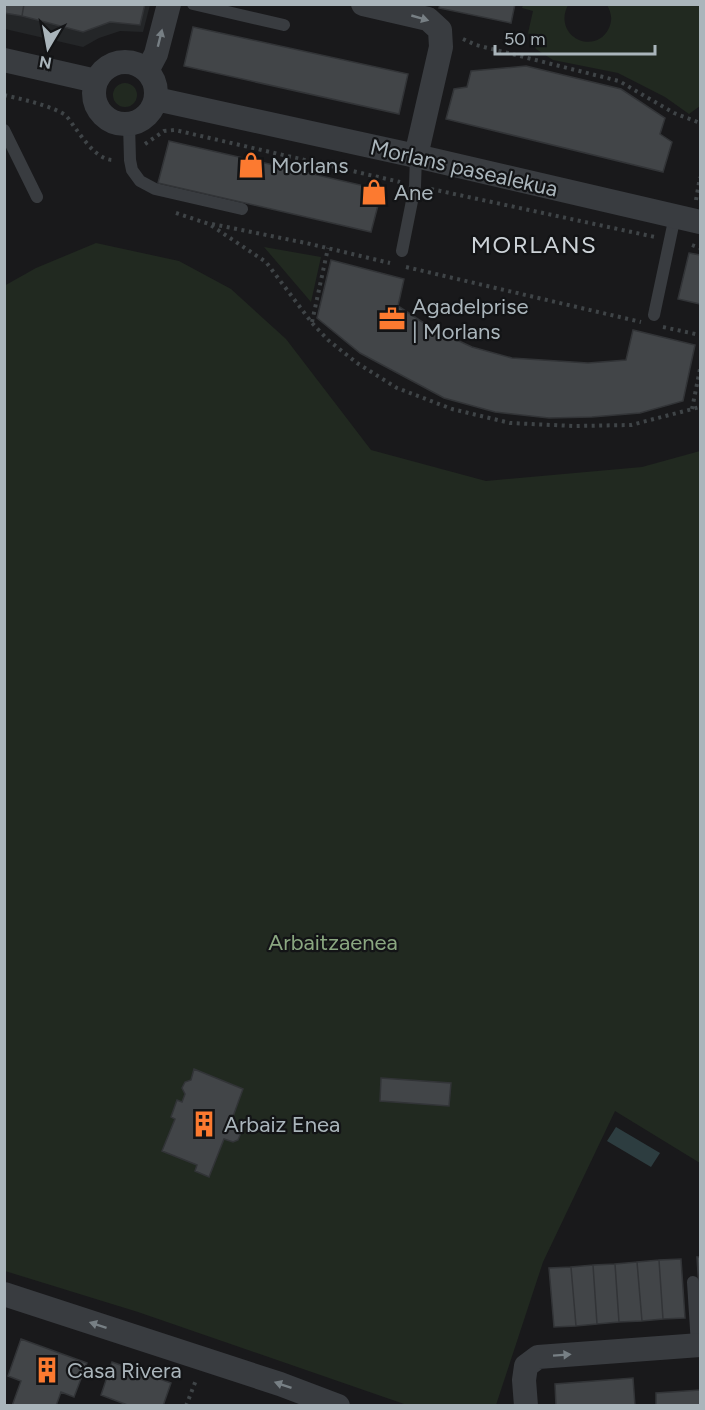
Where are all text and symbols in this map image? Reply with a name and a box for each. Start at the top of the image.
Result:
one-way arrow [411,14,429,23]
north arrow [18,18,78,78]
scale bar [495,18,656,56]
text: 50 m [504,28,546,50]
one-way arrow [155,29,165,48]
text: N [38,52,53,73]
street label: Morlans pasealekua [368,133,560,203]
shop icon: Morlans [236,150,266,180]
place label: Morlans [271,152,348,179]
shop icon: Ane [359,177,389,207]
place label: Ane [394,179,433,206]
district label: MORLANS [471,230,597,259]
place label: Agadelprise | Morlans [412,293,528,345]
office icon: Agadelprise | Morlans [377,304,407,334]
park label: Arbaitzaenea [268,929,398,956]
building icon: Arbaiz Enea [189,1109,219,1139]
place label: Arbaiz Enea [224,1111,340,1138]
one-way arrow [89,1319,107,1329]
one-way arrow [553,1350,572,1360]
building icon: Casa Rivera [32,1355,62,1385]
place label: Casa Rivera [67,1357,182,1384]
one-way arrow [274,1380,292,1390]

